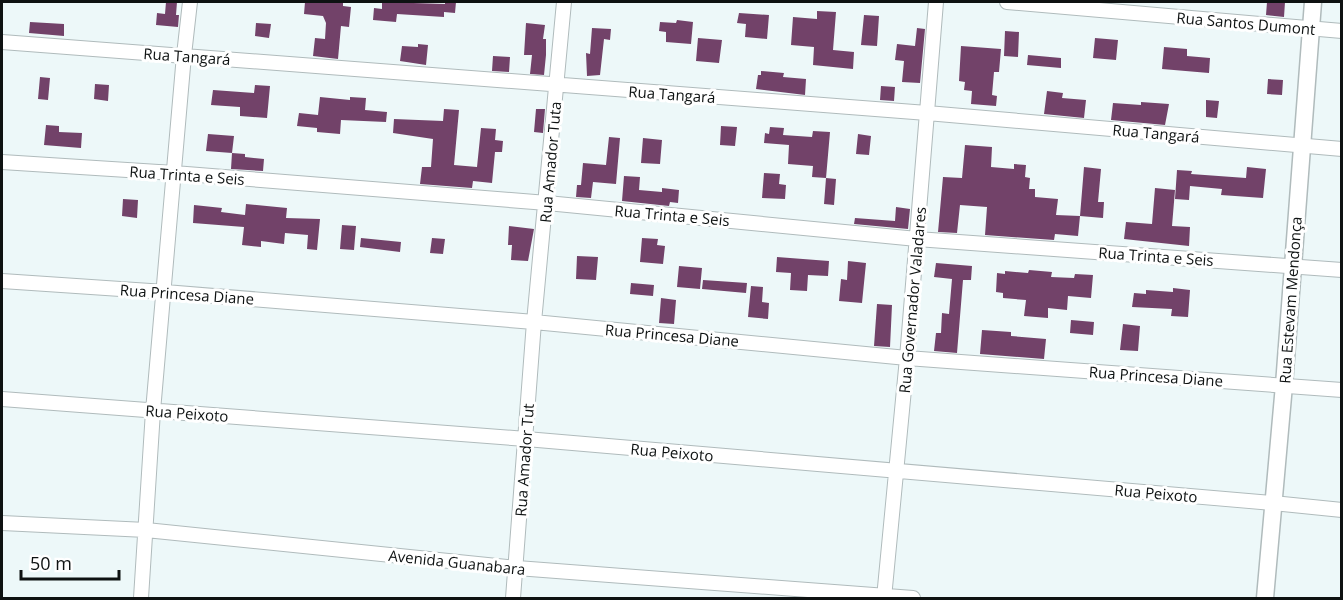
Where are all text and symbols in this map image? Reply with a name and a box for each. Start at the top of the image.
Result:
street label: Rua Santos Dumont [1176,7,1316,39]
street label: Rua Tangará [143,43,231,69]
street label: Rua Tangará [628,81,716,107]
street label: Rua Amador Tuta [535,100,565,224]
street label: Rua Tangará [1112,119,1200,147]
street label: Rua Trinta e Seis [129,161,245,189]
street label: Rua Trinta e Seis [614,200,730,230]
street label: Rua Governador Valadares [894,206,930,394]
street label: Rua Estevam Mendonça [1274,216,1306,384]
street label: Rua Trinta e Seis [1098,242,1214,270]
street label: Rua Princesa Diane [119,279,255,309]
street label: Rua Princesa Diane [604,319,740,351]
street label: Rua Princesa Diane [1088,361,1224,391]
street label: Rua Peixoto [145,400,229,426]
street label: Rua Amador Tut [510,403,538,517]
street label: Rua Peixoto [630,438,714,466]
street label: Rua Peixoto [1114,479,1198,507]
scale bar [21,543,118,581]
street label: Avenida Guanabara [387,545,527,579]
text: 50 m [30,551,72,575]

